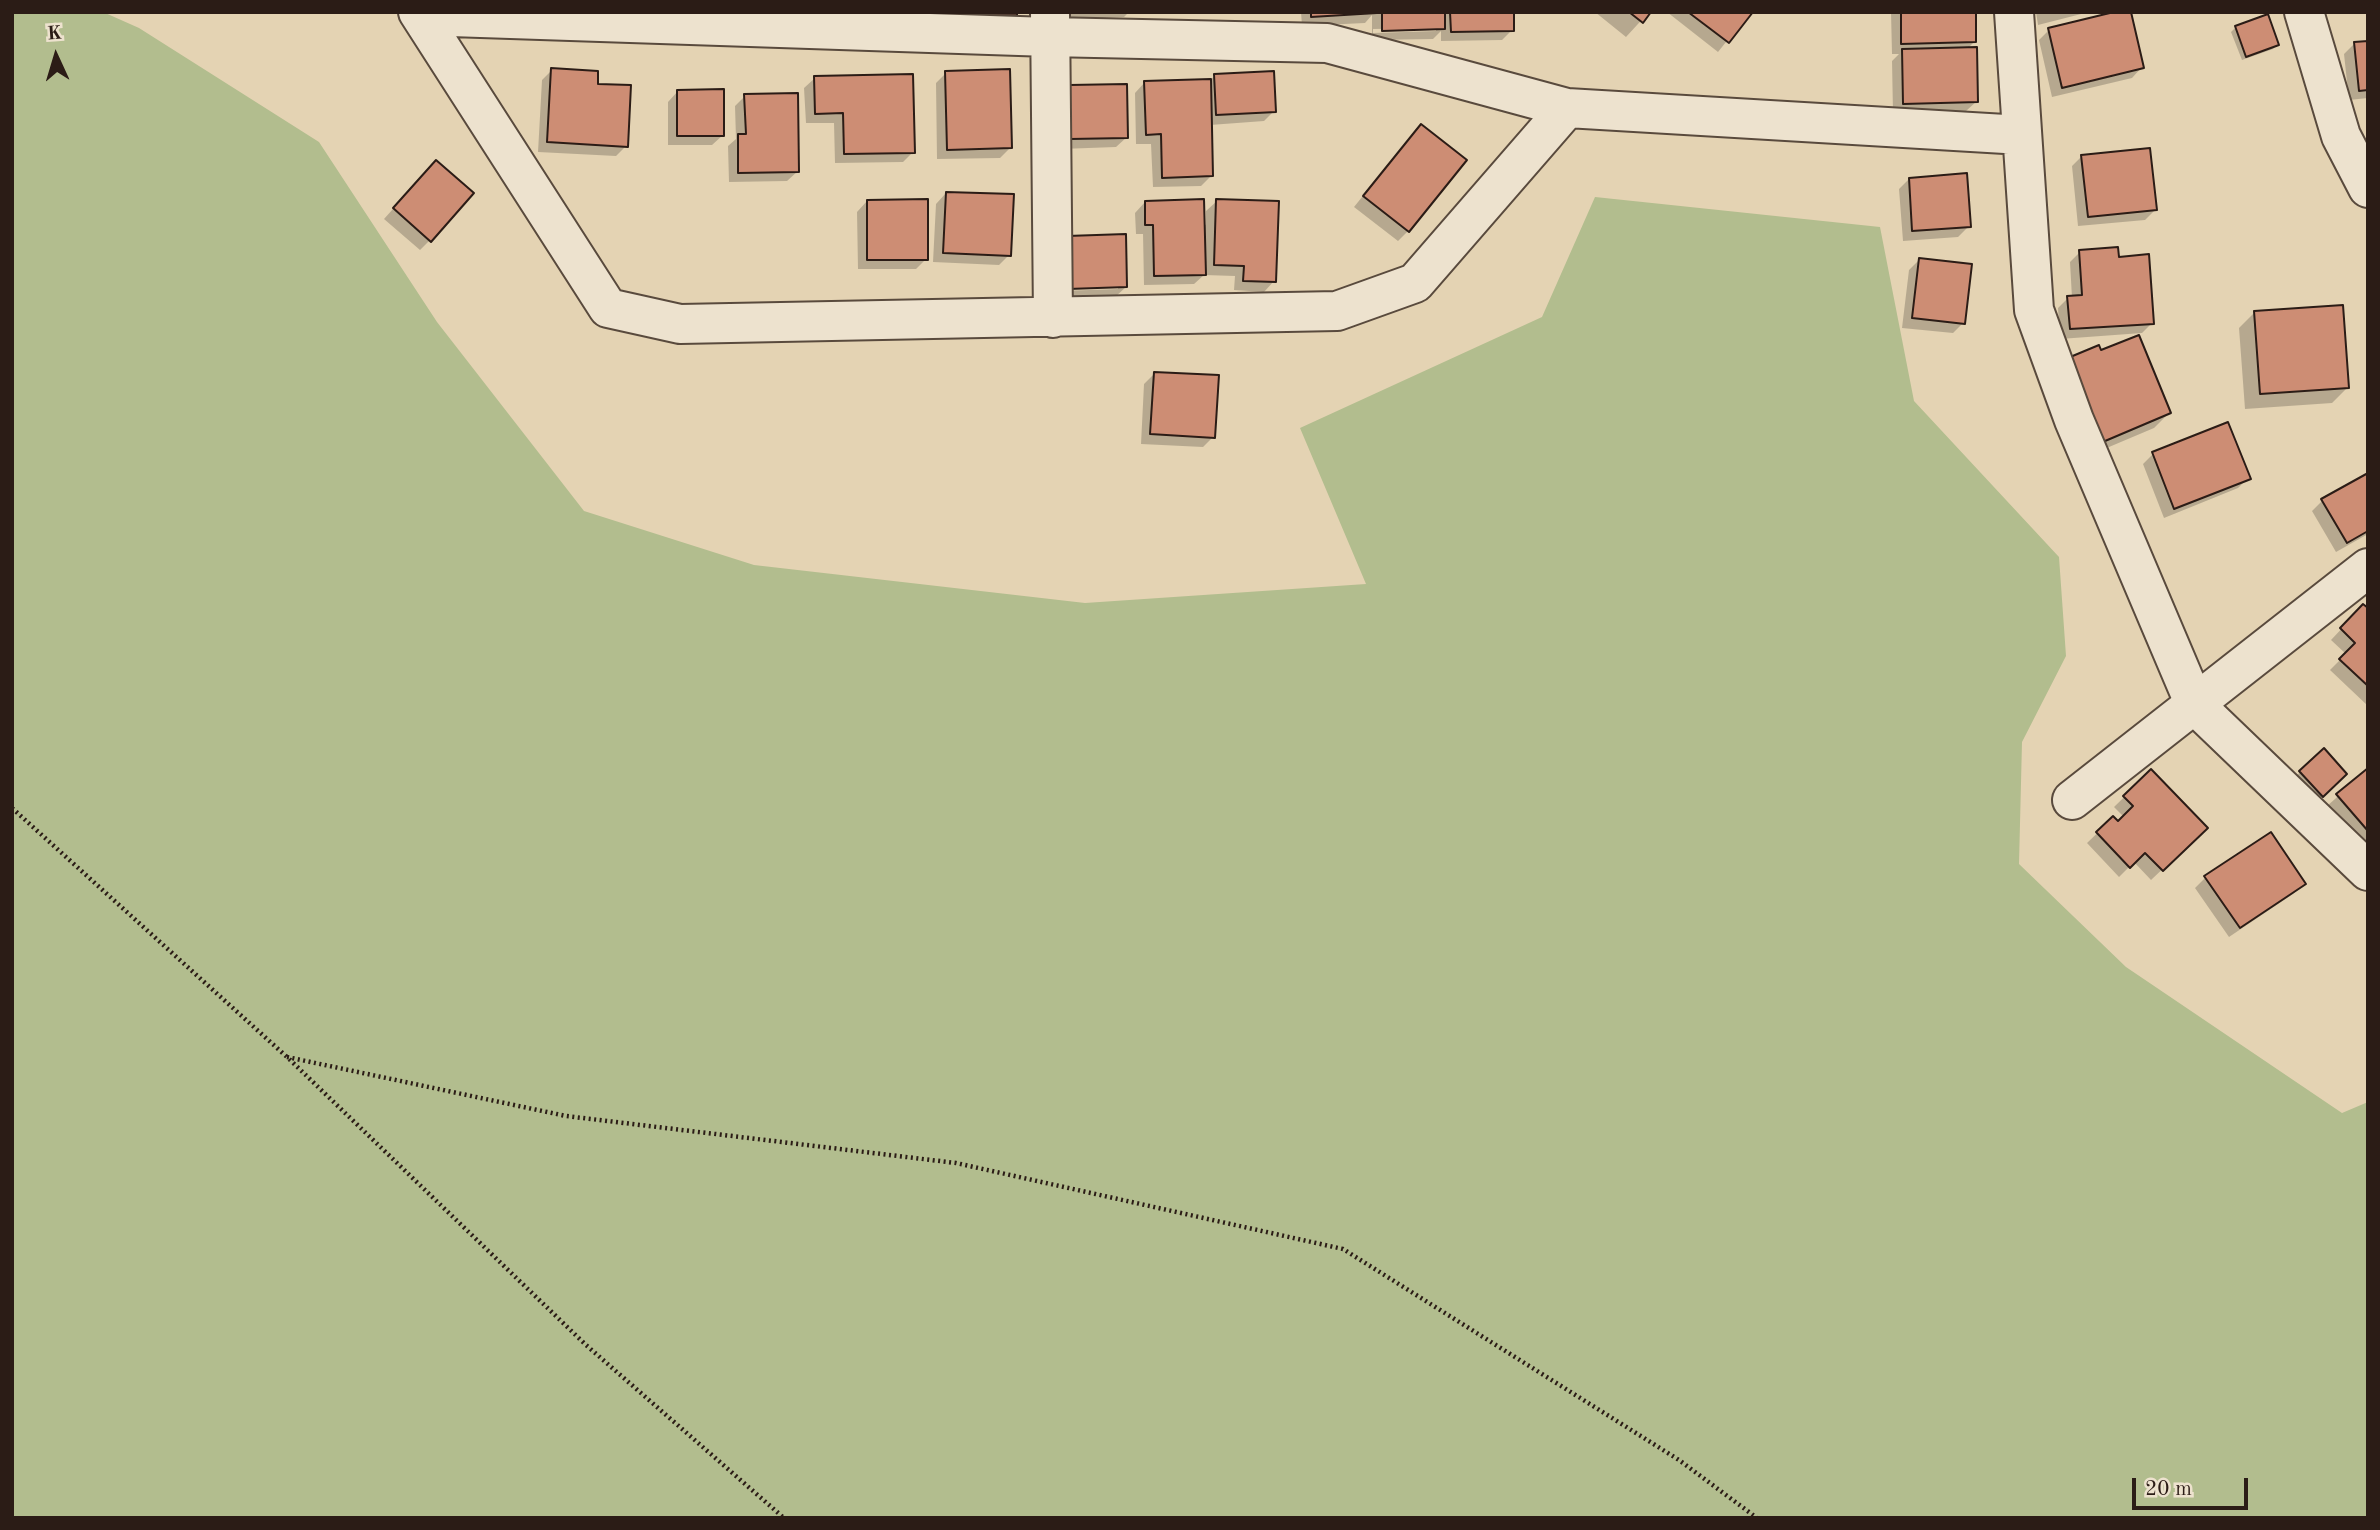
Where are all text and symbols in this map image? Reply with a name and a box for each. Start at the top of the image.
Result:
north arrow [21,21,91,91]
text: K [47,25,62,45]
scale bar [2135,1464,2250,1508]
text: 20 m [2145,1479,2192,1500]

